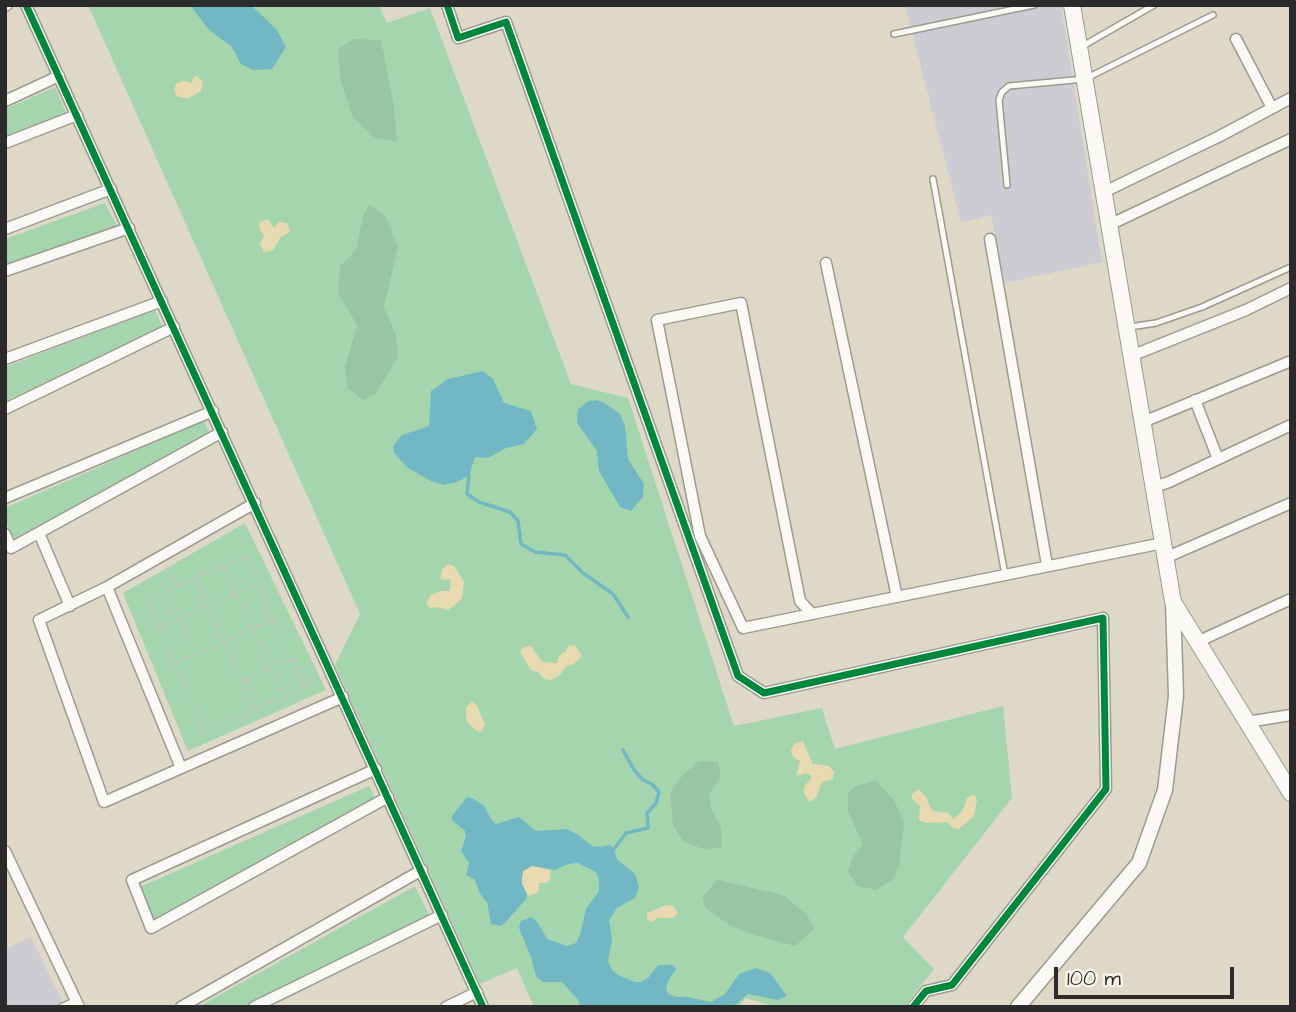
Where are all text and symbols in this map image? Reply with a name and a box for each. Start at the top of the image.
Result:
scale bar [1058,953,1238,997]
text: 100 m [1067,964,1121,993]

